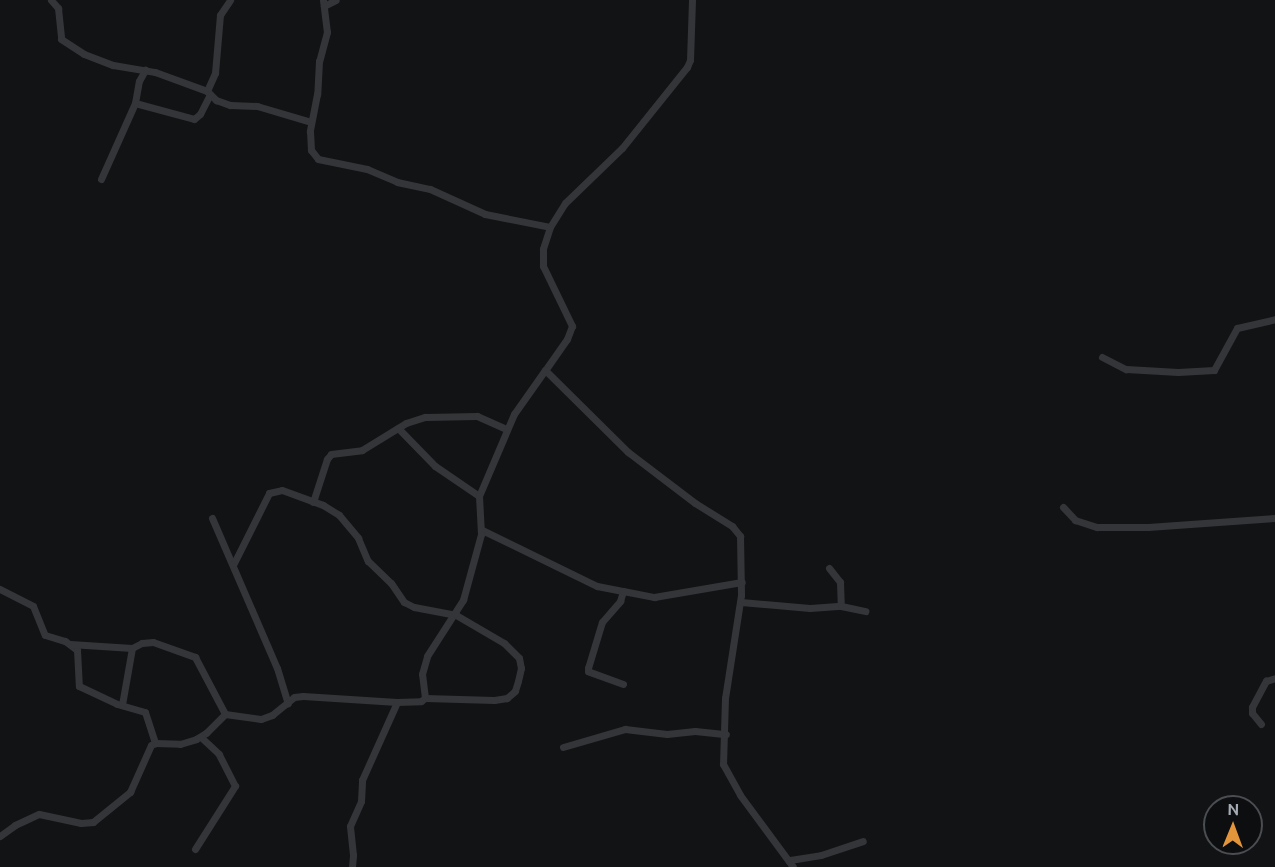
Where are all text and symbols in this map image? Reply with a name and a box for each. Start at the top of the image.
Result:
north arrow [1203,795,1263,855]
text: N [1227,800,1239,818]

